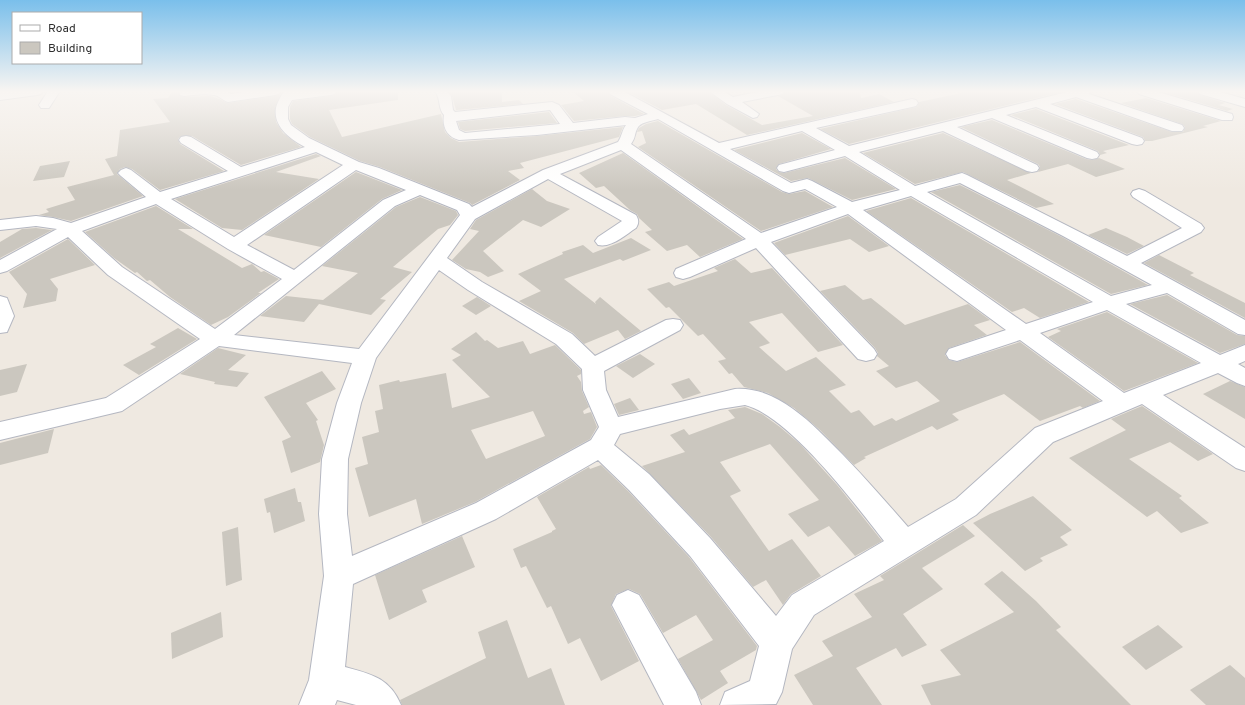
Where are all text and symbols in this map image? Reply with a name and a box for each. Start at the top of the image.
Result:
legend [12,12,142,64]
text: Road [48,21,76,37]
text: Building [48,41,92,57]

